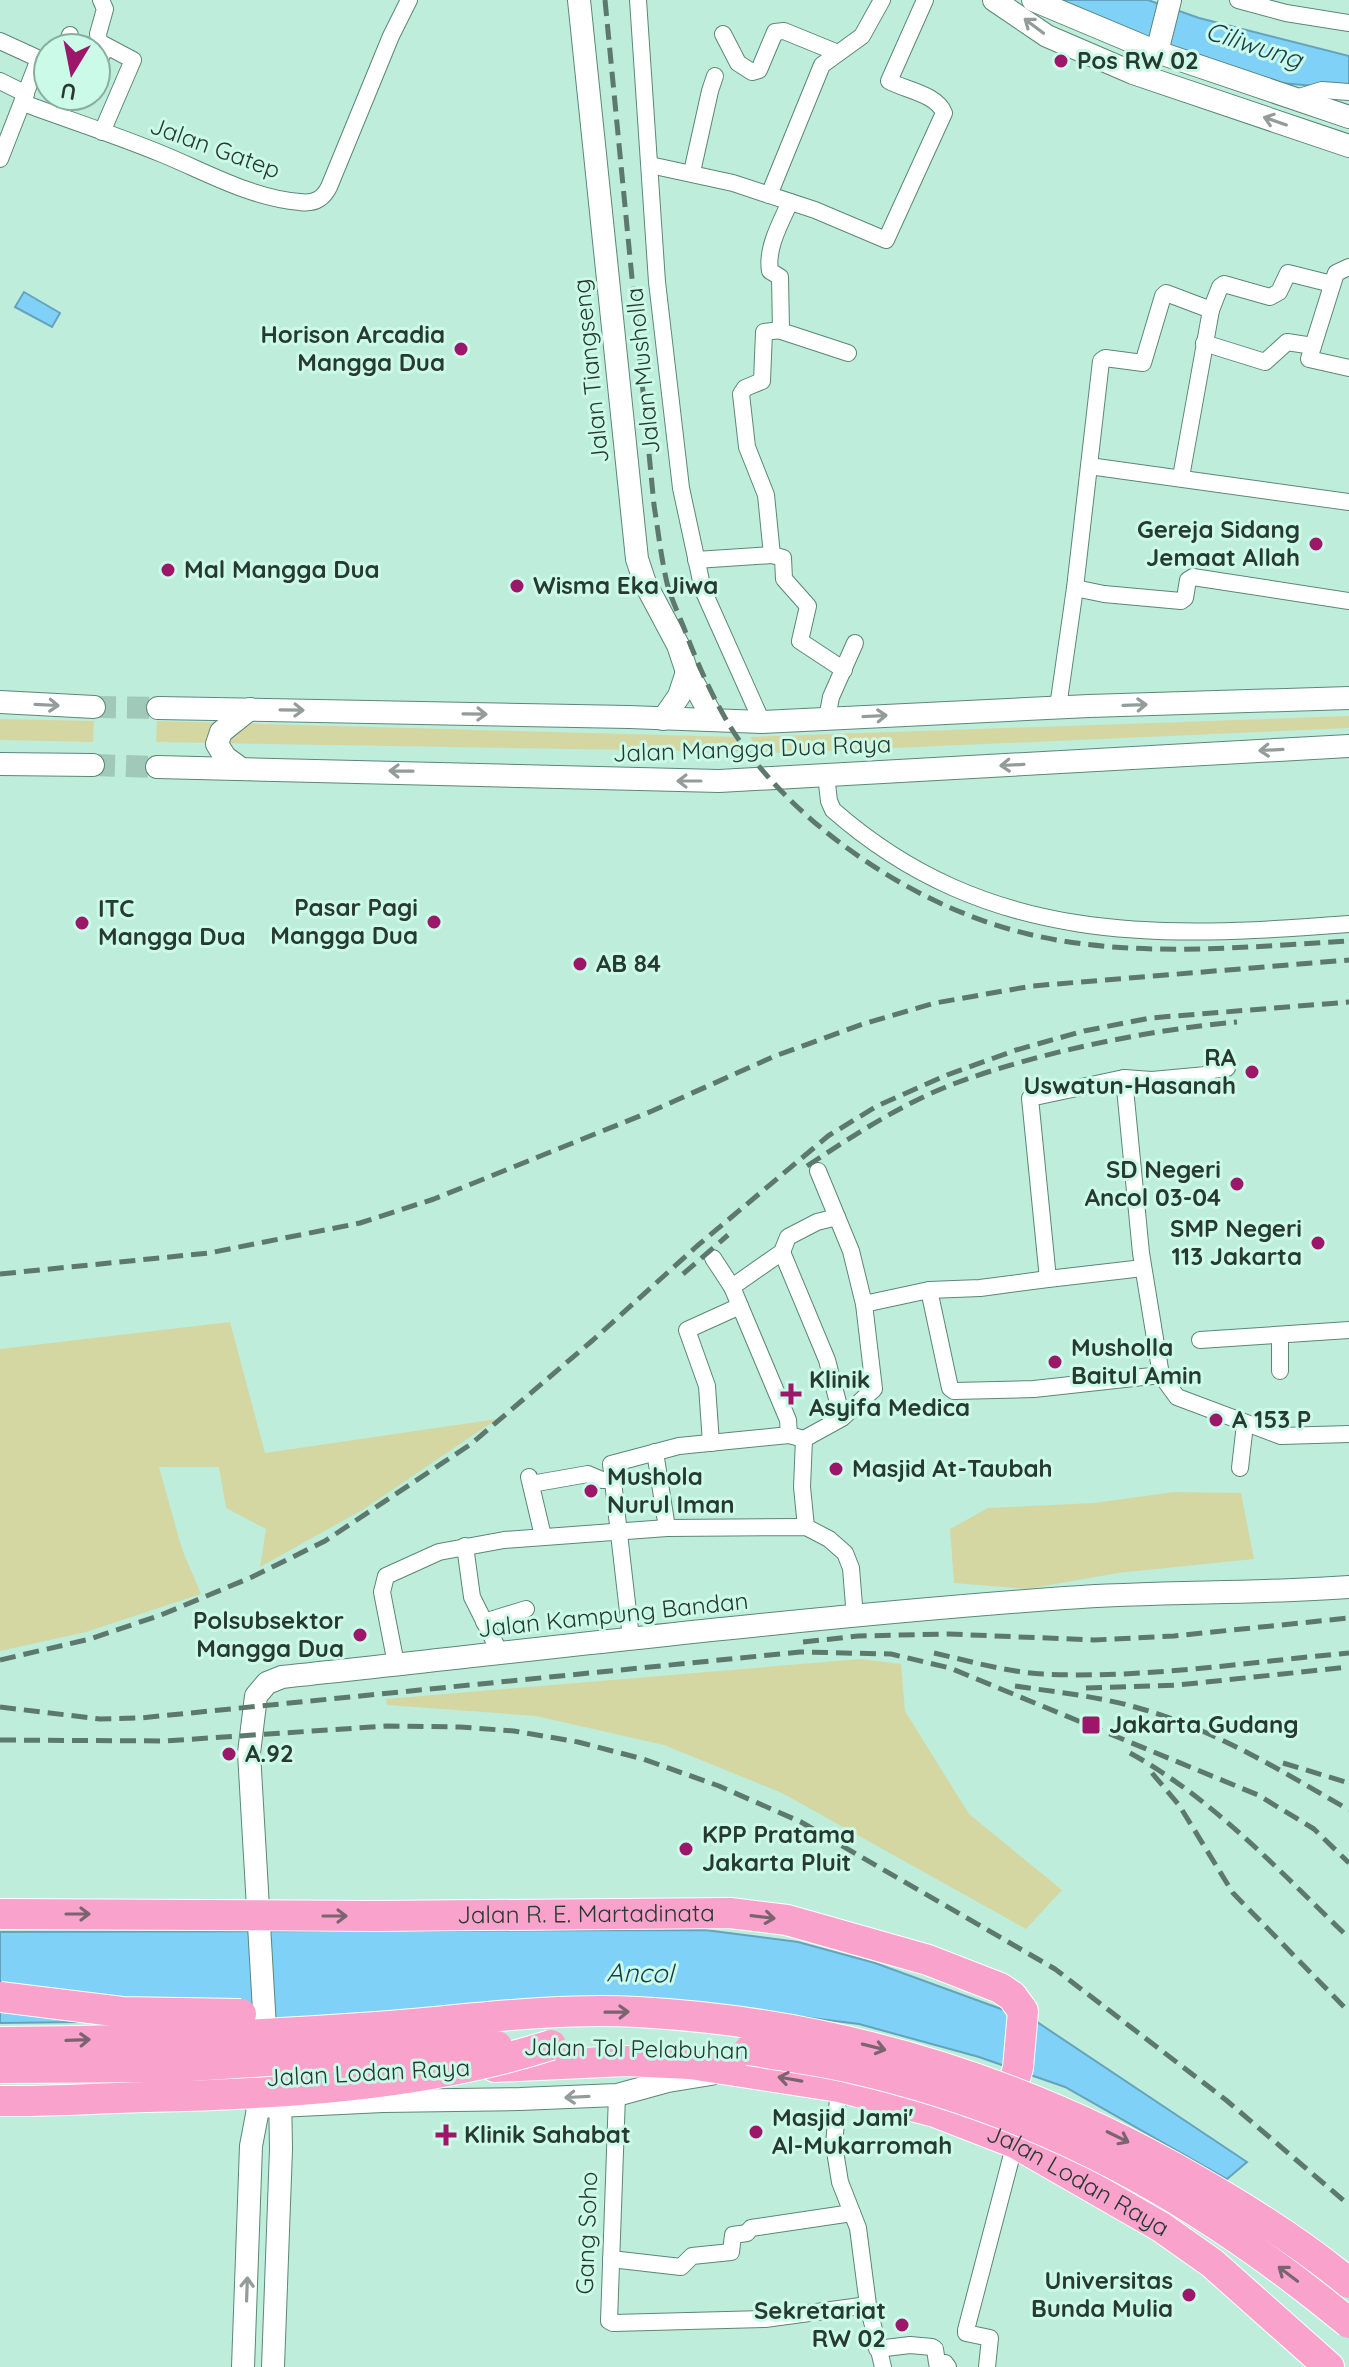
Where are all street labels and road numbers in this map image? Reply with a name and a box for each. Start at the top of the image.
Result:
street label: Jalan Gatep [146,110,285,184]
street label: Jalan Tiangseng [565,277,615,465]
street label: Jalan Musholla [618,286,666,456]
street label: Jalan Mangga Dua Raya [612,728,892,768]
street label: Jalan Kampung Bandan [476,1585,750,1643]
street label: Jalan R. E. Martadinata [457,1897,715,1929]
street label: Jalan Tol Pelabuhan [523,2031,749,2065]
street label: Jalan Lodan Raya [265,2052,471,2092]
street label: Jalan Lodan Raya [983,2118,1175,2243]
street label: Gang Soho [569,2171,603,2295]

